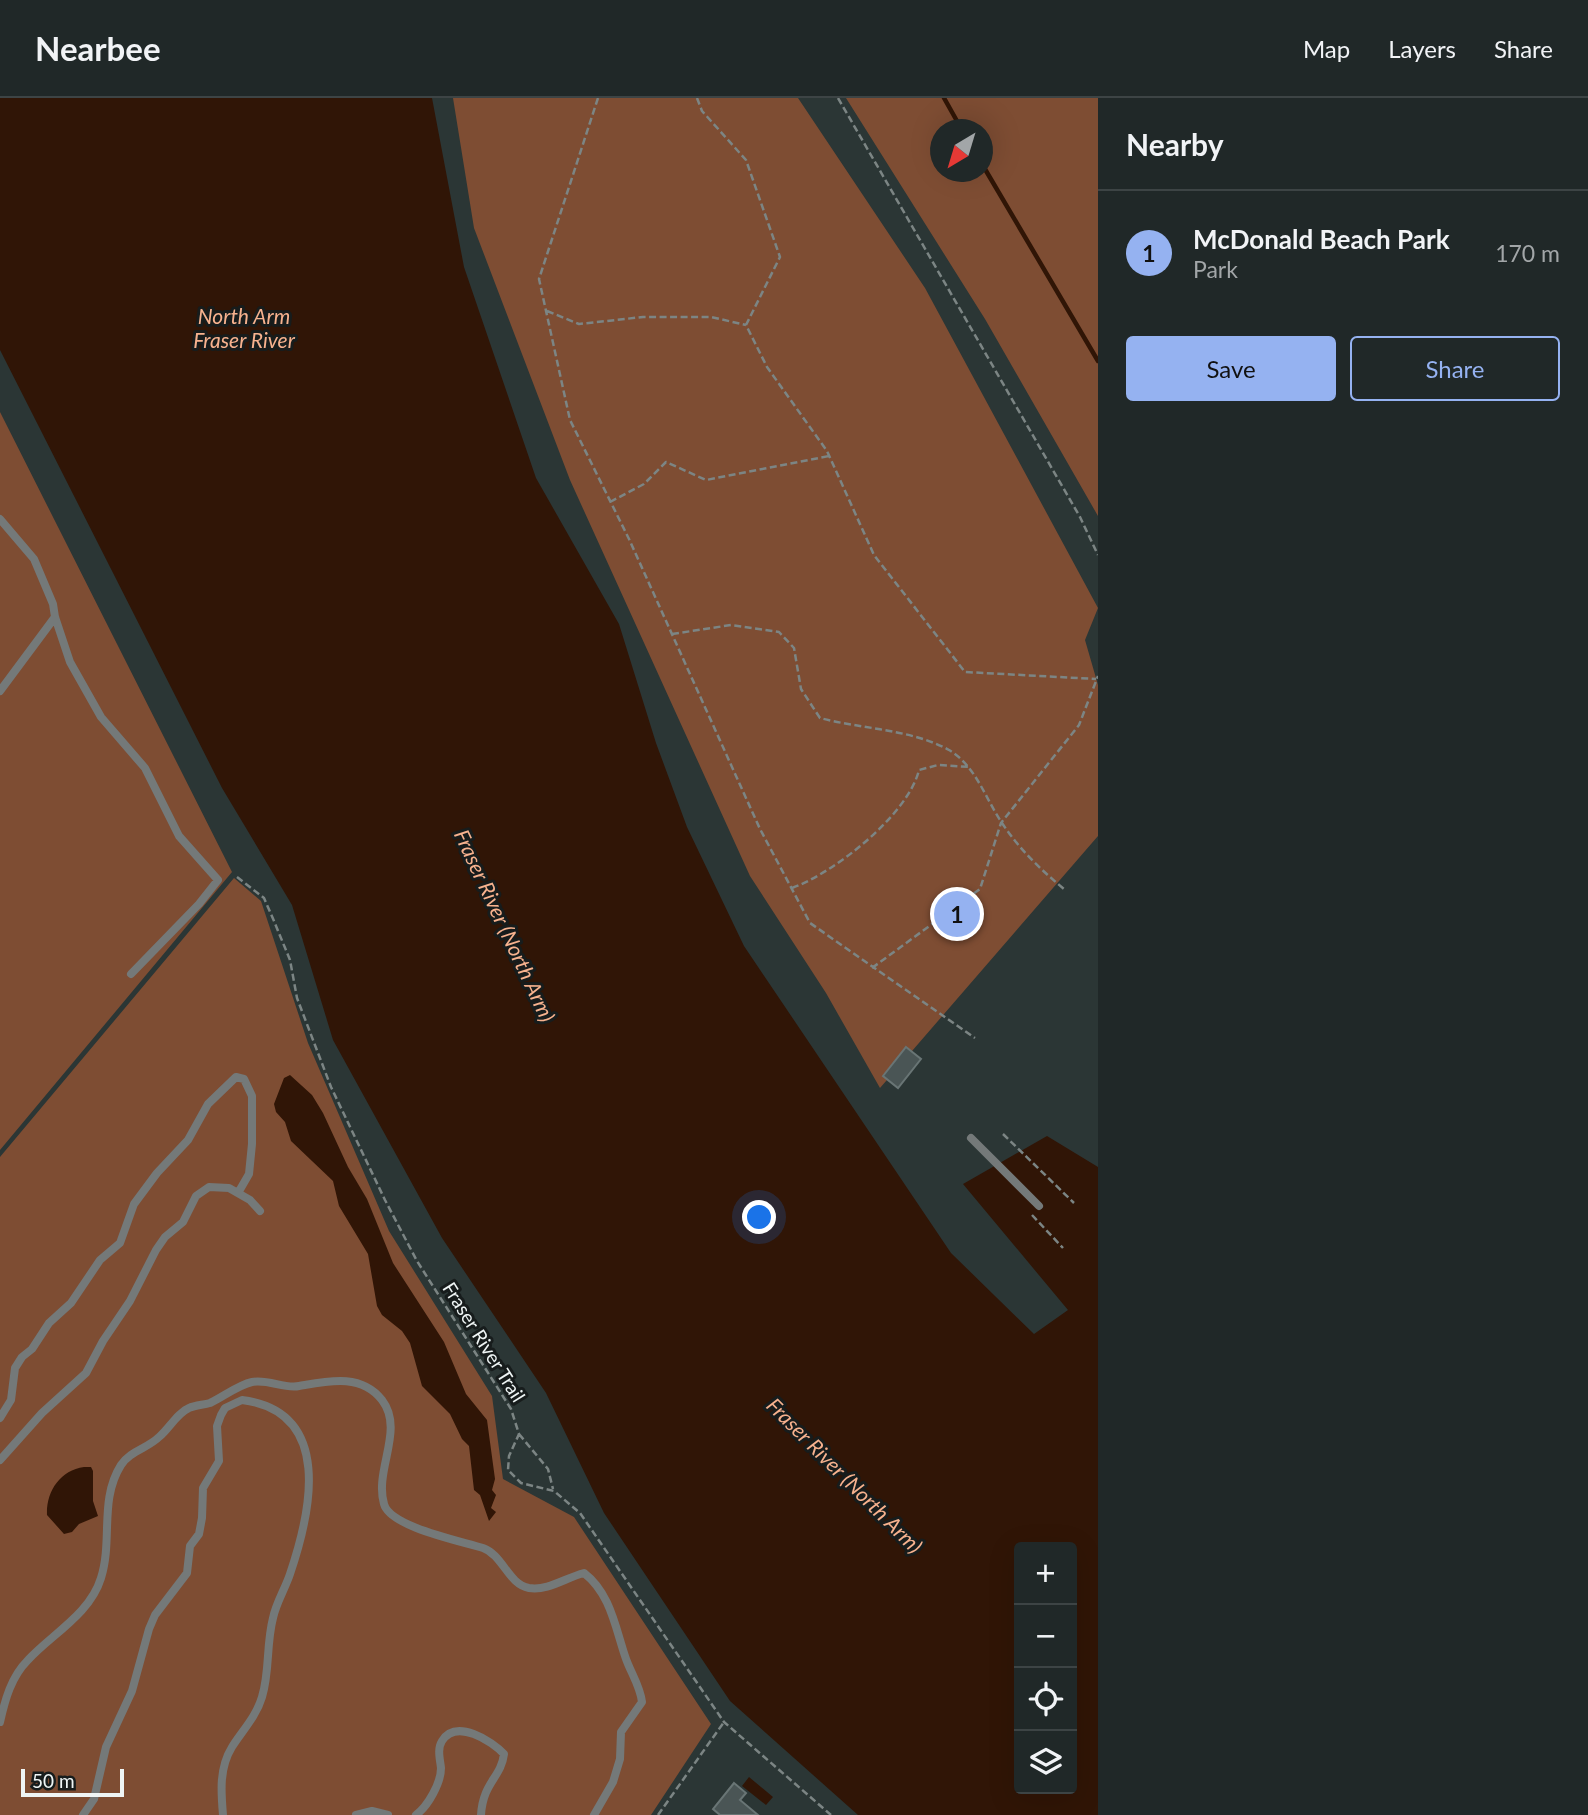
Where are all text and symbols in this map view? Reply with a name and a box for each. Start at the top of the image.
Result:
text: Nearbee [35,28,161,68]
text: Map [1303,34,1350,63]
text: Layers [1388,34,1456,63]
text: Share [1494,34,1553,63]
north arrow [930,119,993,182]
text: Nearby [1126,126,1224,162]
text: McDonald Beach Park [1193,223,1450,255]
text: 1 [1142,239,1156,267]
text: 170 m [1495,239,1560,267]
text: Park [1193,255,1238,283]
water label: North Arm Fraser River [193,303,296,352]
button: Save [1126,336,1336,401]
button: Share [1350,336,1560,401]
water label: Fraser River (North Arm) [450,825,561,1026]
pin: 1 [934,888,980,940]
your location [742,1200,776,1234]
street label: Fraser River Trail [438,1278,530,1406]
water label: Fraser River (North Arm) [762,1392,928,1558]
map controls [1014,1542,1077,1794]
button: + [1014,1542,1077,1605]
button: − [1014,1605,1077,1668]
button: locate [1014,1668,1077,1731]
button: layers [1014,1731,1077,1794]
scale bar [21,1766,124,1798]
text: 50 m [32,1769,75,1792]

